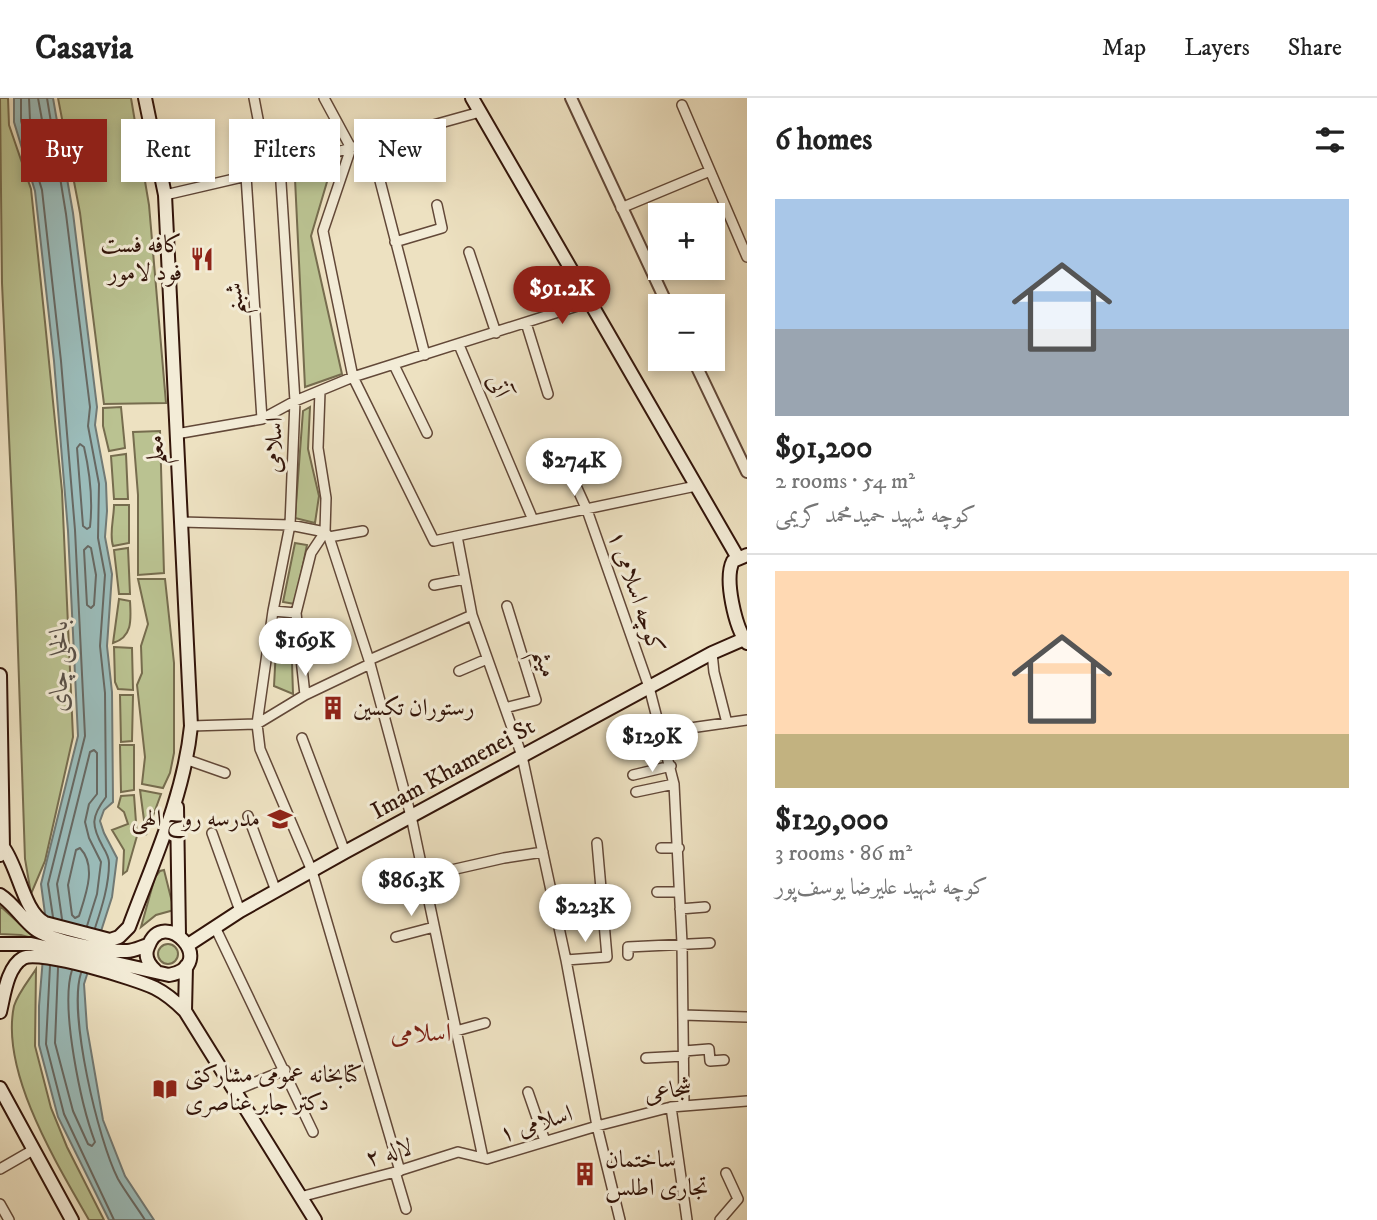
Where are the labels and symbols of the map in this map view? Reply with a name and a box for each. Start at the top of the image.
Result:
place label: کافه فست فود لامور [100,230,182,288]
restaurant icon: کافه فست فود لامور [188,245,216,273]
pin: $91.2K [505,266,619,326]
street label: شبنم [219,281,259,316]
street label: آتی [480,370,517,405]
street label: اسلامی [258,416,290,474]
street label: معلم [140,434,180,466]
pin: $274K [525,438,623,498]
street label: کوچه اسلامی ۱ [600,527,671,658]
pin: $169K [256,618,354,678]
water label: بالخلی چای [43,620,77,712]
street label: میثم [519,645,564,683]
place label: رستوران تکسین [353,693,475,723]
building icon: رستوران تکسین [319,694,347,722]
street label: Imam Khamenei St [366,711,540,826]
pin: $129K [603,714,701,774]
place label: مدرسه روح الهی [131,804,260,839]
school or university icon: مدرسه روح الهی [266,805,294,833]
pin: $86.3K [354,858,468,918]
pin: $223K [536,884,634,944]
district label: اسلامی [391,1017,451,1050]
place label: کتابخانه عمومی مشارکتی دکتر جابر عناصری [185,1060,363,1118]
street label: شجاعی [642,1072,694,1110]
library icon: کتابخانه عمومی مشارکتی دکتر جابر عناصری [151,1075,179,1103]
street label: اسلامی ۱ [496,1099,576,1149]
street label: لاله ۲ [362,1132,416,1174]
place label: ساختمان تجاری اطلس [605,1145,708,1203]
building icon: ساختمان تجاری اطلس [571,1160,599,1188]

